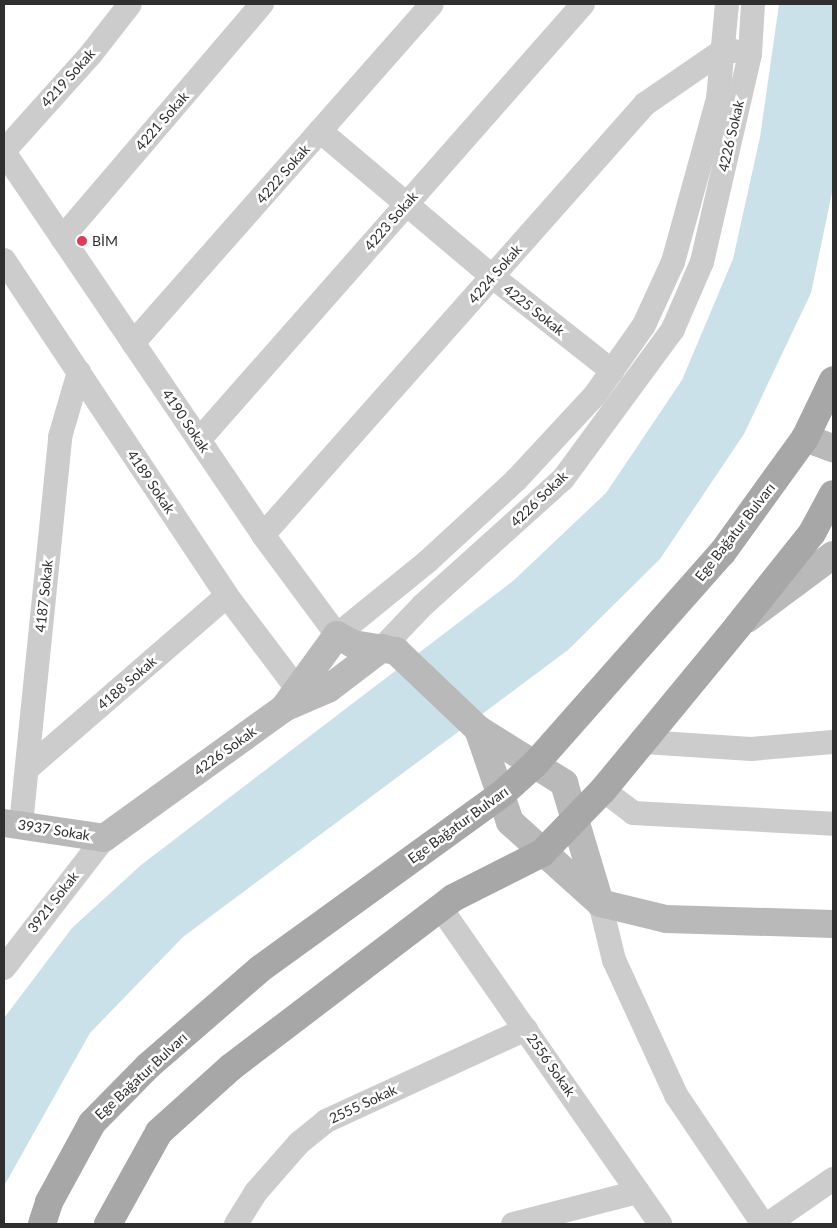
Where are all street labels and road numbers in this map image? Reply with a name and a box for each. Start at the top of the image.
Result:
street label: 4219 Sokak [37,45,99,111]
street label: 4221 Sokak [132,88,192,154]
street label: 4226 Sokak [715,99,747,173]
street label: 4222 Sokak [253,141,313,207]
street label: 4223 Sokak [361,188,421,254]
street label: 4224 Sokak [465,241,525,307]
street label: 4225 Sokak [500,281,568,339]
street label: 4190 Sokak [159,386,213,456]
street label: 4189 Sokak [124,447,178,517]
street label: 4226 Sokak [507,468,571,530]
street label: Ege Bağatur Bulvarı [691,480,779,584]
street label: 4187 Sokak [32,559,56,633]
street label: 4188 Sokak [94,653,160,713]
street label: 4226 Sokak [191,723,259,779]
street label: Ege Bağatur Bulvarı [404,783,512,867]
street label: 3937 Sokak [17,816,91,844]
street label: 3921 Sokak [24,868,82,936]
street label: Ege Bağatur Bulvarı [91,1029,191,1123]
street label: 2556 Sokak [523,1030,579,1100]
street label: 2555 Sokak [326,1081,400,1127]

